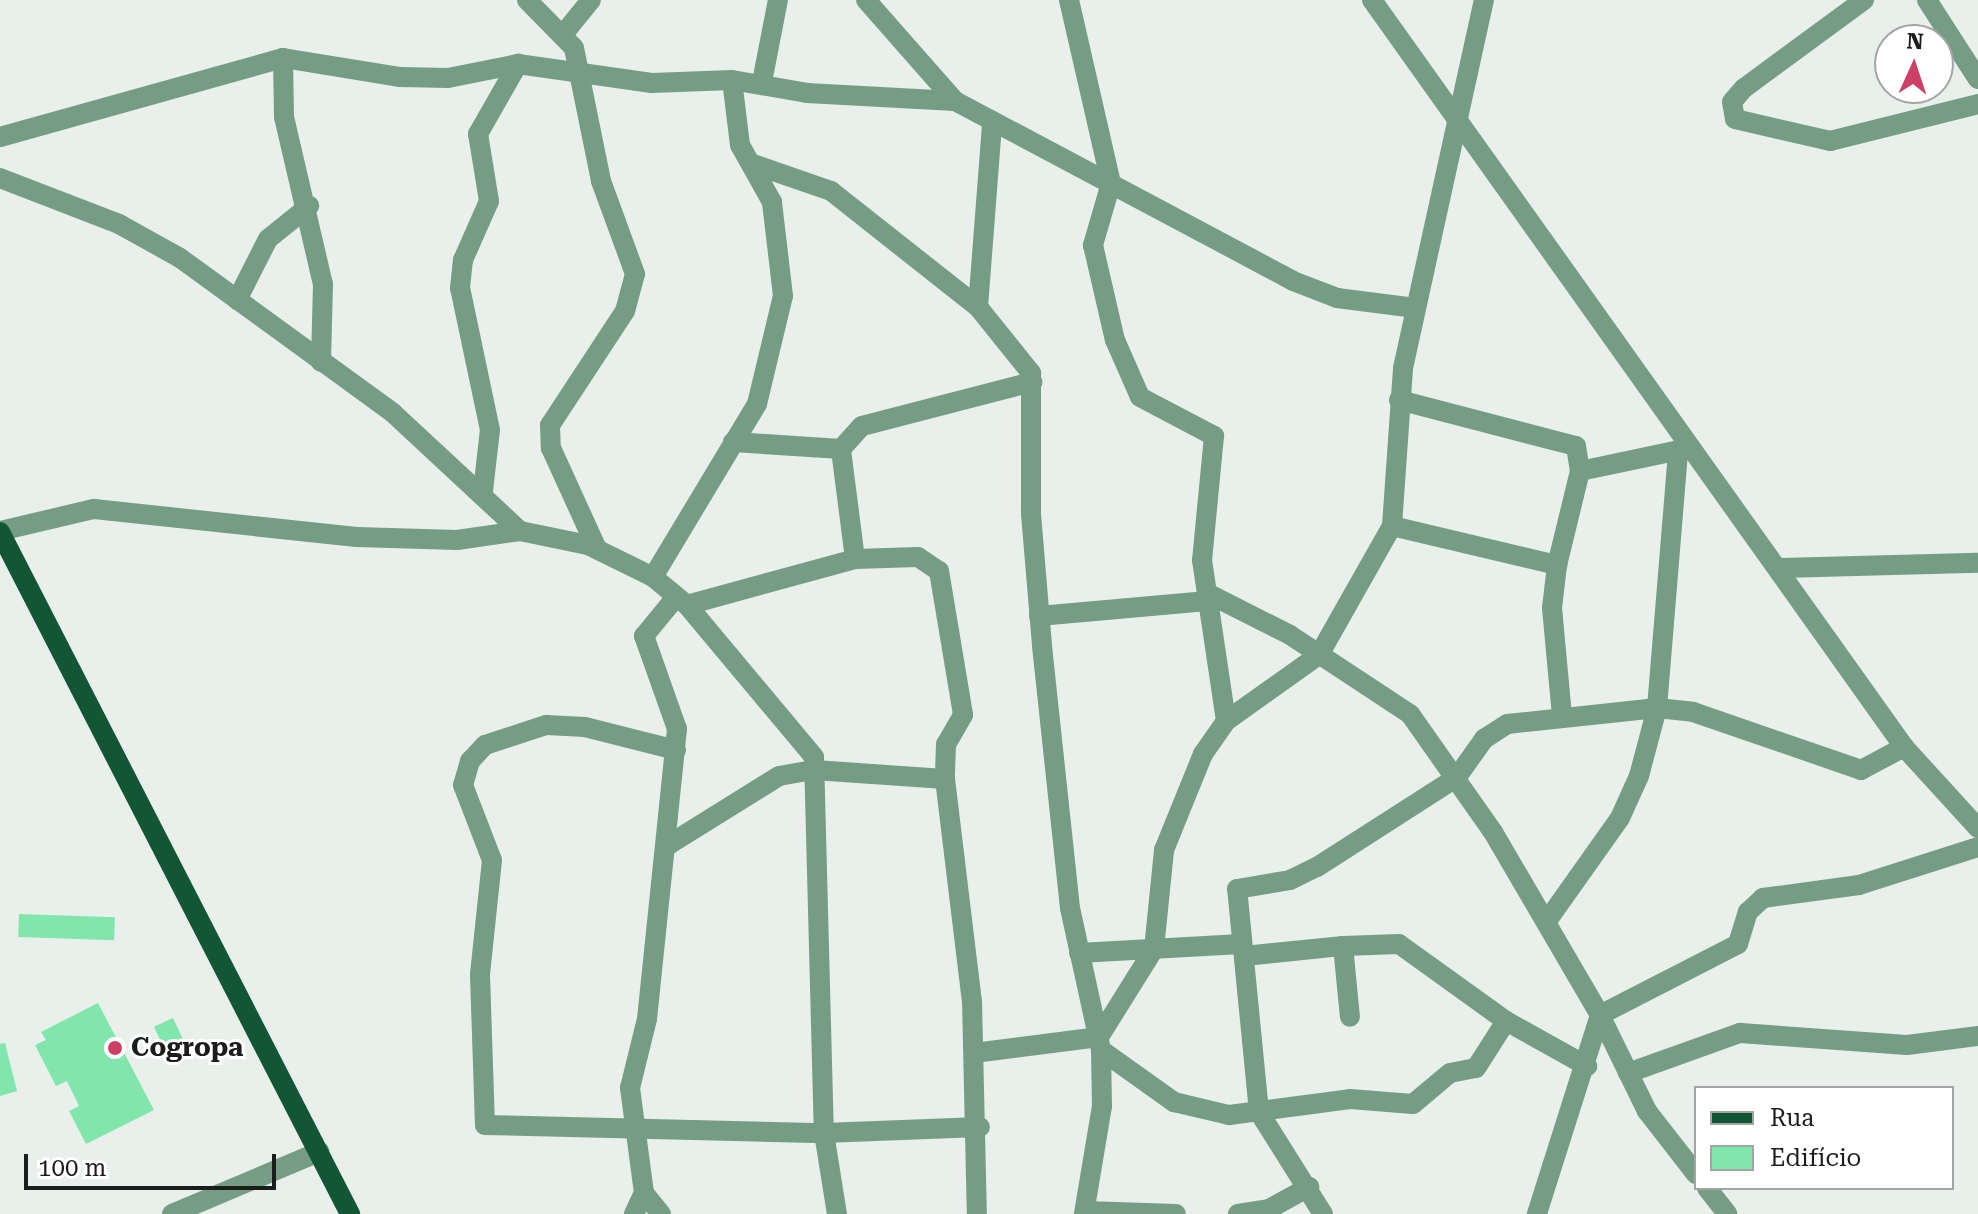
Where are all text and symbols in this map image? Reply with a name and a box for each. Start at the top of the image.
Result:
north arrow [1874,24,1954,104]
text: N [1906,29,1924,54]
place label: Cogropa [131,1032,243,1064]
marker: Cogropa [106,1039,124,1057]
legend [1694,1086,1954,1190]
text: Rua [1770,1104,1814,1132]
scale bar [28,1138,280,1188]
text: Edifício [1770,1144,1861,1172]
text: 100 m [38,1154,106,1182]

